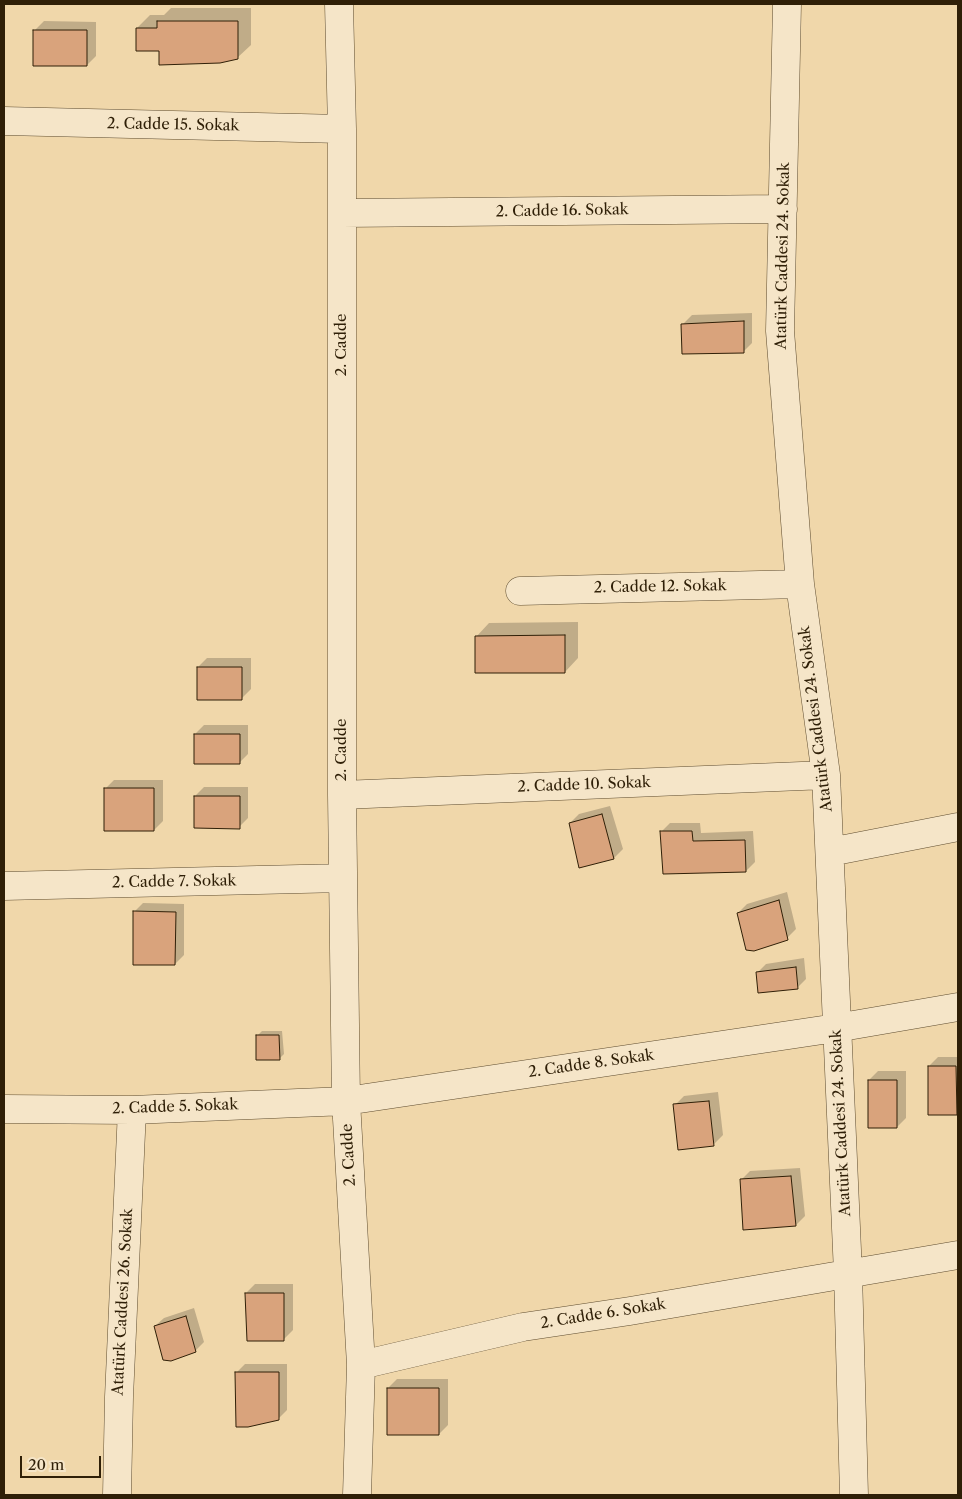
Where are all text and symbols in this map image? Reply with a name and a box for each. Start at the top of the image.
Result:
street label: 2. Cadde 15. Sokak [107,115,239,135]
street label: Atatürk Caddesi 24. Sokak [772,162,794,350]
street label: 2. Cadde 16. Sokak [495,201,629,221]
street label: 2. Cadde [333,314,351,376]
street label: 2. Cadde 12. Sokak [594,577,726,597]
street label: Atatürk Caddesi 24. Sokak [796,625,836,813]
street label: 2. Cadde [333,719,351,781]
street label: 2. Cadde 10. Sokak [517,774,651,796]
street label: 2. Cadde 7. Sokak [112,872,236,892]
street label: Atatürk Caddesi 24. Sokak [827,1029,855,1217]
street label: 2. Cadde 8. Sokak [527,1046,655,1082]
street label: 2. Cadde 5. Sokak [112,1096,238,1118]
street label: 2. Cadde [338,1123,360,1187]
street label: Atatürk Caddesi 26. Sokak [109,1208,137,1396]
street label: 2. Cadde 6. Sokak [539,1295,667,1333]
scale bar [22,1446,104,1478]
text: 20 m [28,1455,64,1474]

